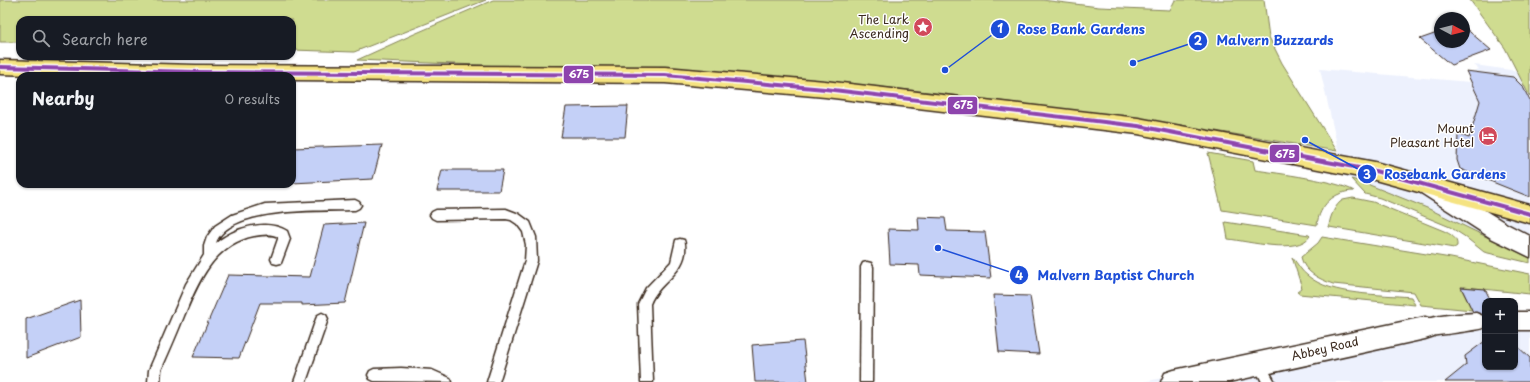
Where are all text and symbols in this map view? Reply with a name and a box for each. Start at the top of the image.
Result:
place label: The Lark Ascending [850,10,909,42]
north arrow [1434,12,1470,48]
search box [16,16,296,60]
place icon: The Lark Ascending [912,16,934,38]
callout: Rose Bank Gardens [990,17,1153,42]
text: 1 [997,19,1003,37]
text: Rose Bank Gardens [1017,19,1145,38]
icon: search [30,27,52,49]
text: Search here [62,27,148,50]
callout: Malvern Buzzards [1188,28,1342,53]
text: Malvern Buzzards [1216,30,1334,49]
text: 2 [1194,31,1203,49]
line badge: 675 [563,65,594,84]
text: 675 [569,65,589,82]
text: Nearby [32,85,94,111]
text: 0 results [225,89,280,108]
line badge: 675 [947,96,978,115]
text: 675 [953,96,973,113]
place label: Mount Pleasant Hotel [1390,119,1474,151]
hotel icon: Mount Pleasant Hotel [1477,125,1499,147]
line badge: 675 [1269,144,1300,163]
text: 675 [1275,145,1295,162]
callout: Rosebank Gardens [1357,162,1514,187]
text: Rosebank Gardens [1384,164,1506,183]
text: 3 [1363,165,1371,183]
callout: Malvern Baptist Church [1009,263,1203,288]
text: Malvern Baptist Church [1038,265,1194,284]
text: 4 [1015,266,1023,284]
map controls [1482,298,1518,370]
button: + [1482,298,1518,334]
street label: Abbey Road [1289,332,1360,365]
button: − [1482,334,1518,370]

